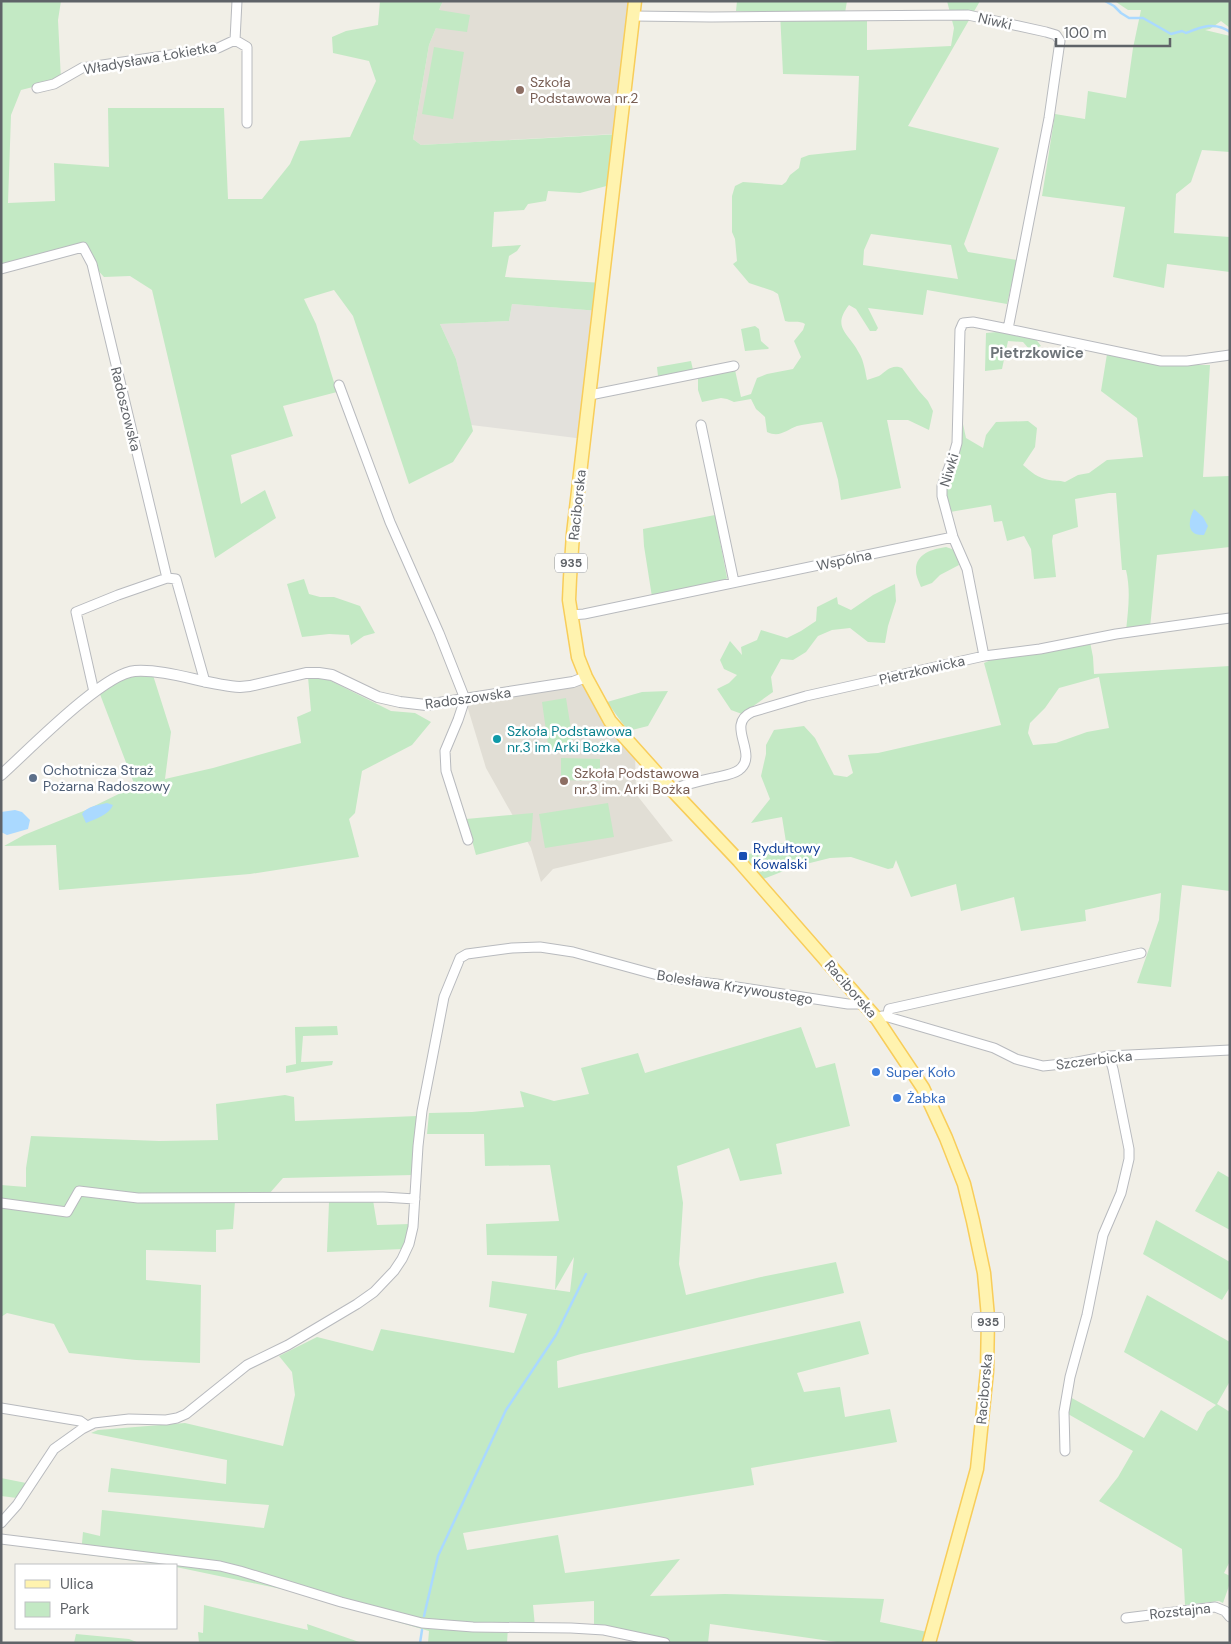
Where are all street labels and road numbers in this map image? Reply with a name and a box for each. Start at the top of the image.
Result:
street label: Niwki [976,8,1014,34]
street label: Władysława Łokietka [82,37,218,79]
street label: Radoszowska [107,365,145,453]
street label: Niwki [935,451,963,489]
street label: Raciborska [564,469,590,541]
street label: Wspólna [815,545,873,575]
road number: 935 [555,554,587,572]
street label: Pietrzkowicka [877,651,967,689]
street label: Radoszowska [424,683,512,713]
street label: Raciborska [821,956,881,1022]
street label: Bolesława Krzywoustego [656,966,814,1008]
street label: Szczerbicka [1055,1046,1133,1074]
road number: 935 [972,1312,1004,1331]
street label: Raciborska [972,1353,996,1425]
street label: Rozstajna [1148,1599,1212,1623]

